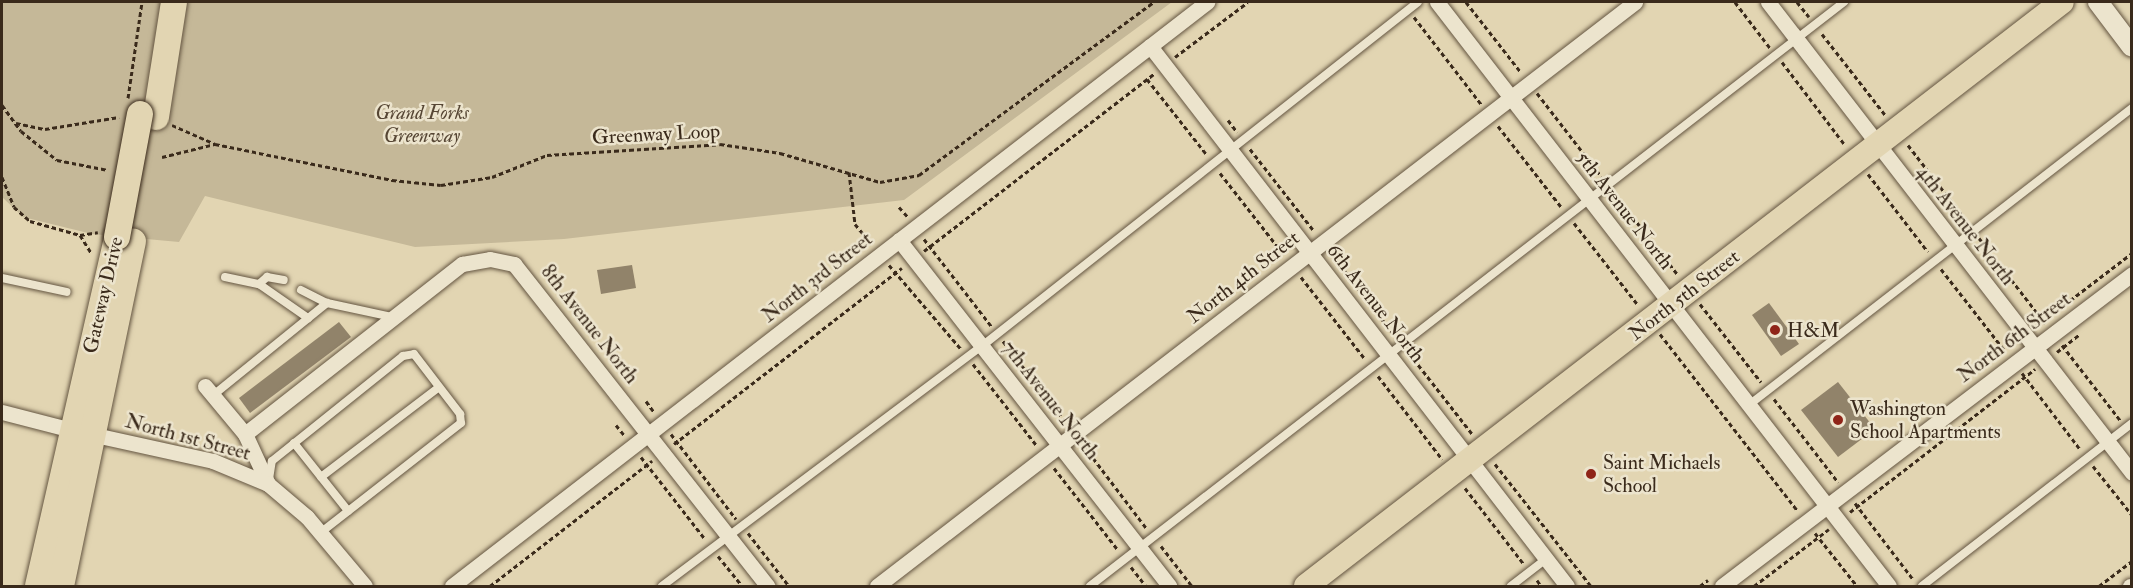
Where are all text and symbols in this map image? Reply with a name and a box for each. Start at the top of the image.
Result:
park label: Grand Forks Greenway [375,100,469,147]
street label: Greenway Loop [591,119,721,149]
street label: 5th Avenue North [1571,146,1679,274]
street label: 4th Avenue North [1912,160,2020,290]
street label: North 4th Street [1182,226,1304,328]
street label: North 3rd Street [757,227,877,327]
street label: Gateway Drive [78,234,128,356]
street label: 6th Avenue North [1322,239,1430,367]
street label: North 5th Street [1624,244,1744,346]
street label: 8th Avenue North [536,260,644,388]
street label: North 6th Street [1953,287,2075,387]
place label: H&M [1787,318,1839,342]
marker: H&M [1768,323,1782,337]
street label: 7th Avenue North [997,336,1105,464]
place label: Washington School Apartments [1850,396,2000,443]
street label: North 1st Street [123,409,253,465]
marker: Washington School Apartments [1831,413,1845,427]
place label: Saint Michaels School [1603,450,1720,497]
marker: Saint Michaels School [1584,467,1598,481]

